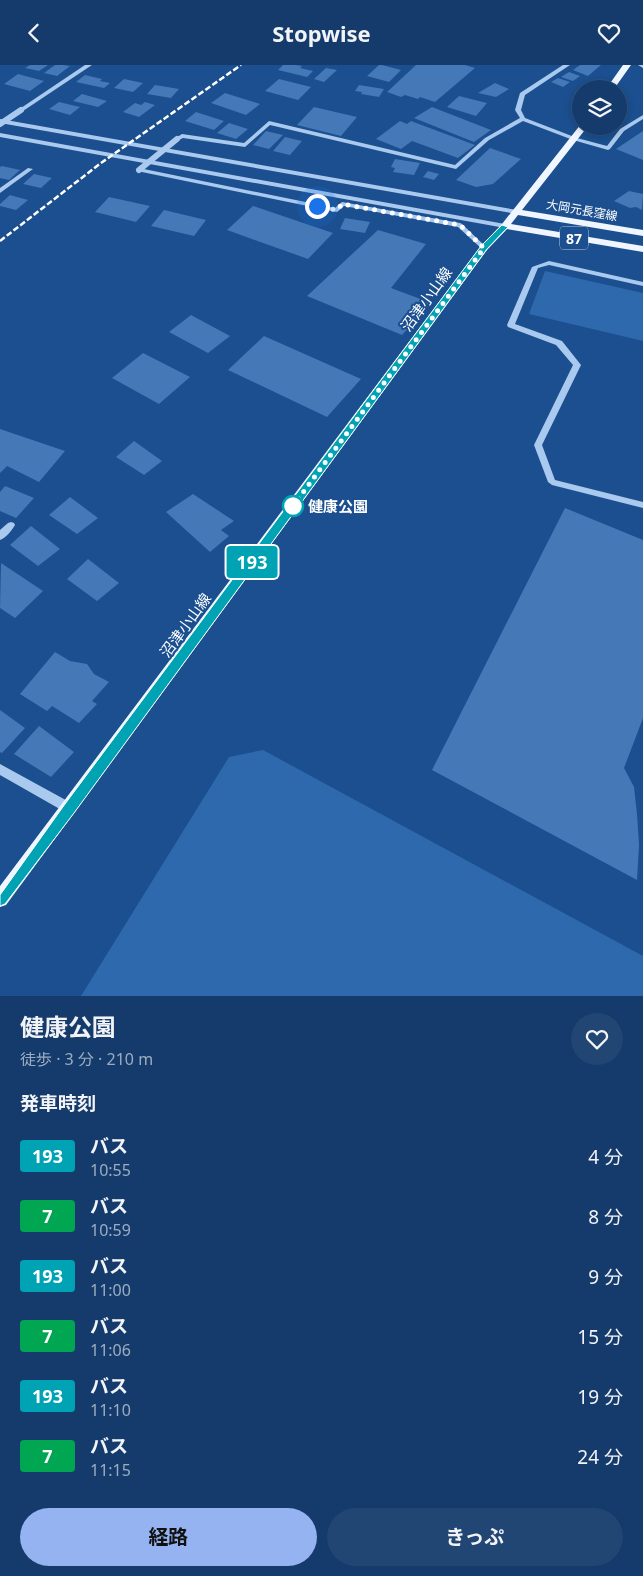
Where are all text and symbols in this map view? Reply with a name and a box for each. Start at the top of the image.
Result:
text: Stopwise [272,18,371,48]
icon: back [20,19,48,47]
icon: heart [595,19,623,47]
map controls [572,80,627,135]
button: layers [572,80,627,135]
your location [305,194,330,219]
street label: 大岡元長窪線 [545,195,619,225]
road number: 87 [560,227,588,249]
street label: 沼津小山線 [396,263,456,335]
marker: 健康公園 [282,495,304,517]
place label: 健康公園 [308,496,368,516]
line badge: 193 [223,546,281,578]
text: 193 [237,550,267,574]
street label: 沼津小山線 [155,589,215,661]
text: 健康公園 [20,1010,116,1043]
button: heart [571,1013,623,1065]
text: 徒歩 · 3 分 · 210 m [20,1048,153,1070]
text: 発車時刻 [20,1090,96,1116]
text: バス [90,1133,128,1159]
text: 193 [32,1144,63,1168]
text: 4 分 [588,1144,623,1170]
text: 10:55 [90,1159,131,1181]
text: バス [90,1193,128,1219]
text: 7 [42,1204,53,1228]
text: 8 分 [588,1204,623,1230]
text: 10:59 [90,1219,131,1241]
text: バス [90,1253,128,1279]
text: 193 [32,1264,63,1288]
text: 9 分 [588,1264,623,1290]
text: 11:00 [90,1279,131,1301]
text: バス [90,1313,128,1339]
text: 7 [42,1324,53,1348]
text: 15 分 [577,1324,623,1350]
text: 11:06 [90,1339,131,1361]
text: バス [90,1373,128,1399]
text: 193 [32,1384,63,1408]
text: 19 分 [577,1384,623,1410]
text: 11:10 [90,1399,131,1421]
text: バス [90,1433,128,1459]
text: 7 [42,1444,53,1468]
text: 24 分 [577,1444,623,1470]
text: 11:15 [90,1459,131,1481]
button: 経路 [20,1508,317,1566]
button: きっぷ [327,1508,623,1566]

